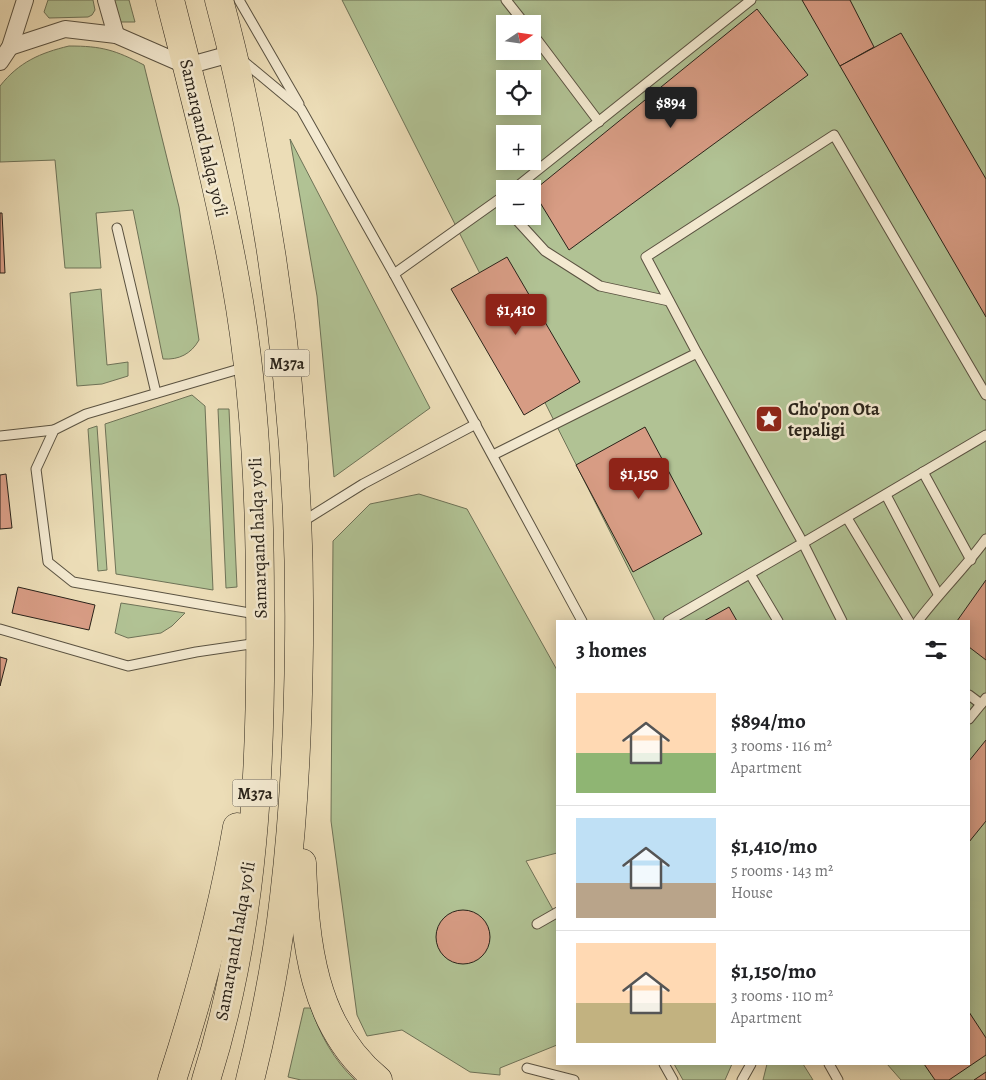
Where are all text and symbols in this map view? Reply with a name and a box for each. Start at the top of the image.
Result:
north arrow [496,15,541,60]
map controls [496,15,541,225]
street label: Samarqand halqa yoʻli [174,57,234,219]
button: locate [496,70,541,115]
pin: $894 [641,86,701,129]
text: $894 [656,92,686,114]
button: + [496,125,541,170]
button: − [496,180,541,225]
pin: $1,410 [475,294,557,336]
text: $1,410 [497,299,535,321]
road number: M37a [264,349,310,376]
place label: Cho'pon Ota tepaligi [788,397,880,442]
place icon: Cho'pon Ota tepaligi [754,404,784,434]
street label: Samarqand halqa yoʻli [243,457,273,619]
pin: $1,150 [598,458,680,500]
text: $1,150 [620,463,658,485]
text: 3 homes [576,636,647,664]
icon: filters [922,636,950,664]
text: $894/mo [731,707,806,735]
icon: home [616,713,676,773]
text: 3 rooms · 116 m² [731,735,832,757]
text: Apartment [731,757,802,779]
road number: M37a [232,780,278,806]
text: $1,410/mo [731,832,817,860]
icon: home [616,838,676,898]
street label: Samarqand halqa yoʻli [209,859,261,1023]
text: 5 rooms · 143 m² [731,860,833,882]
text: House [731,882,773,904]
text: $1,150/mo [731,957,816,985]
icon: home [616,963,676,1023]
text: 3 rooms · 110 m² [731,985,833,1007]
text: Apartment [731,1007,802,1029]

